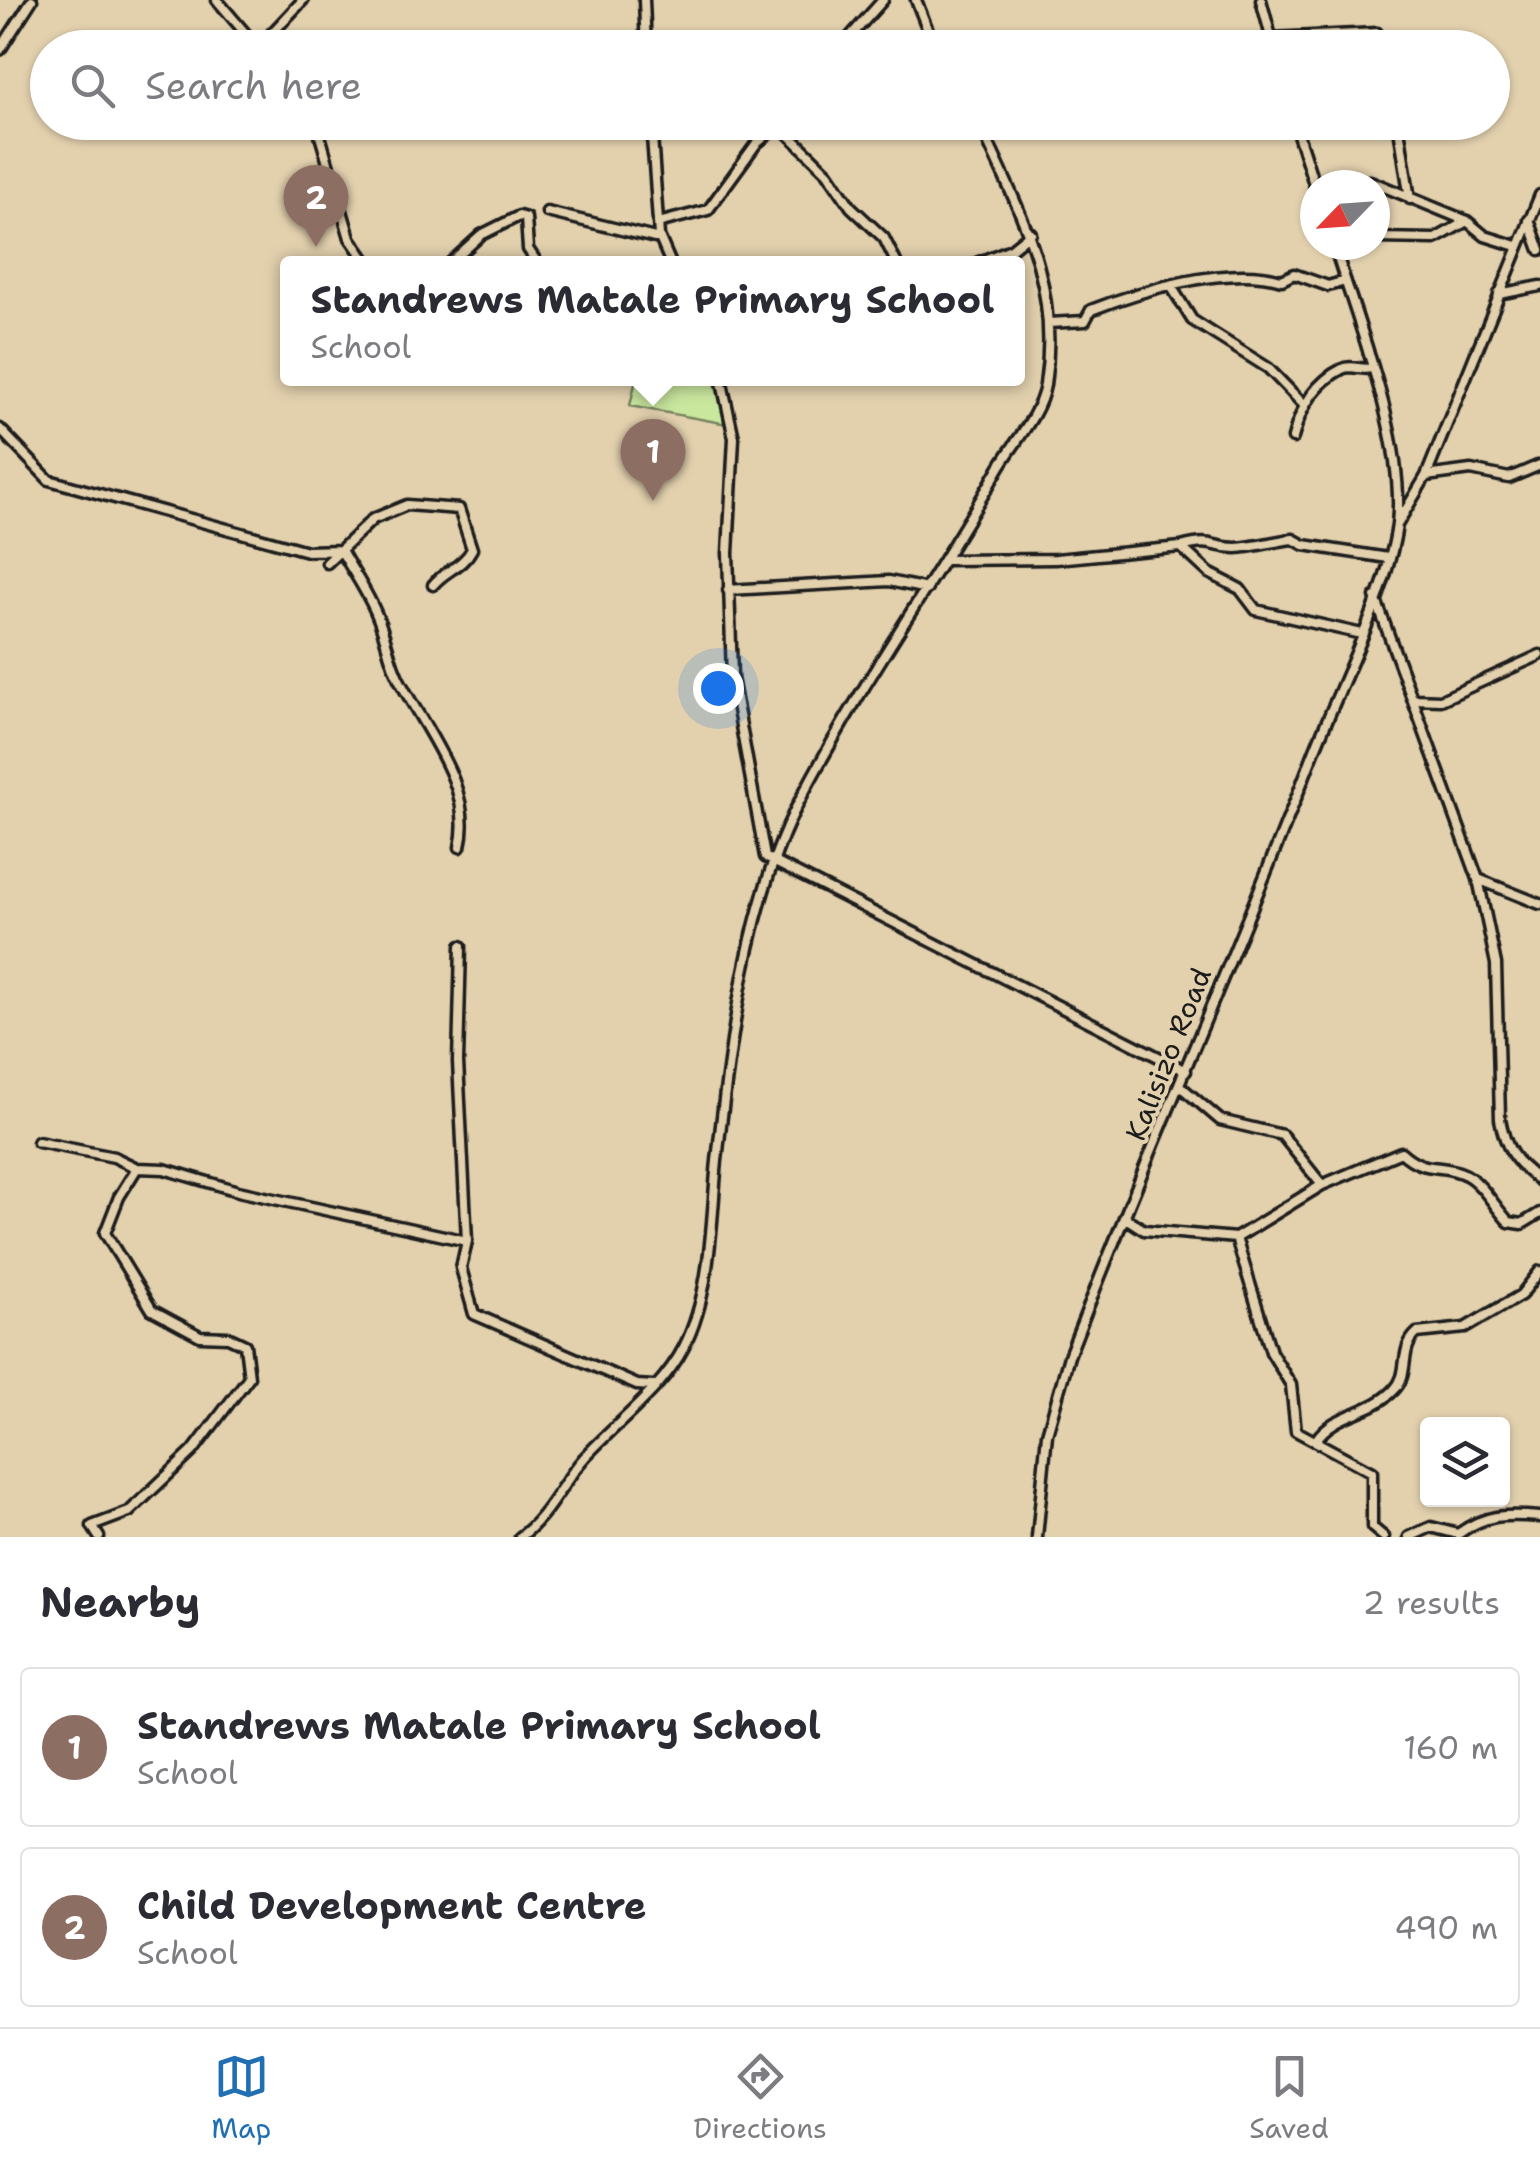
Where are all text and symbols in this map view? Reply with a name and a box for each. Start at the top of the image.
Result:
search box [30,30,1510,140]
icon: search [65,58,120,113]
text: Search here [145,60,362,111]
pin: 2 [284,164,348,247]
north arrow [1300,170,1390,260]
popup [280,256,1025,386]
text: Standrews Matale Primary School [311,274,994,325]
text: School [311,325,411,368]
pin: 1 [620,418,686,501]
your location [693,663,744,714]
street label: Kalisizo Road [1116,962,1220,1146]
map controls [1420,1417,1510,1507]
button: layers [1420,1417,1510,1507]
text: Nearby [40,1574,200,1630]
text: 2 results [1363,1581,1500,1624]
text: Standrews Matale Primary School [137,1700,821,1751]
text: 1 [67,1726,82,1769]
text: 160 m [1403,1726,1498,1769]
text: School [137,1751,238,1794]
text: Child Development Centre [137,1880,647,1931]
text: 2 [63,1906,86,1949]
text: 490 m [1394,1906,1498,1949]
text: School [137,1931,238,1974]
tab: Map [211,2049,271,2147]
tab: Directions [694,2049,827,2147]
tab: Saved [1249,2049,1329,2147]

